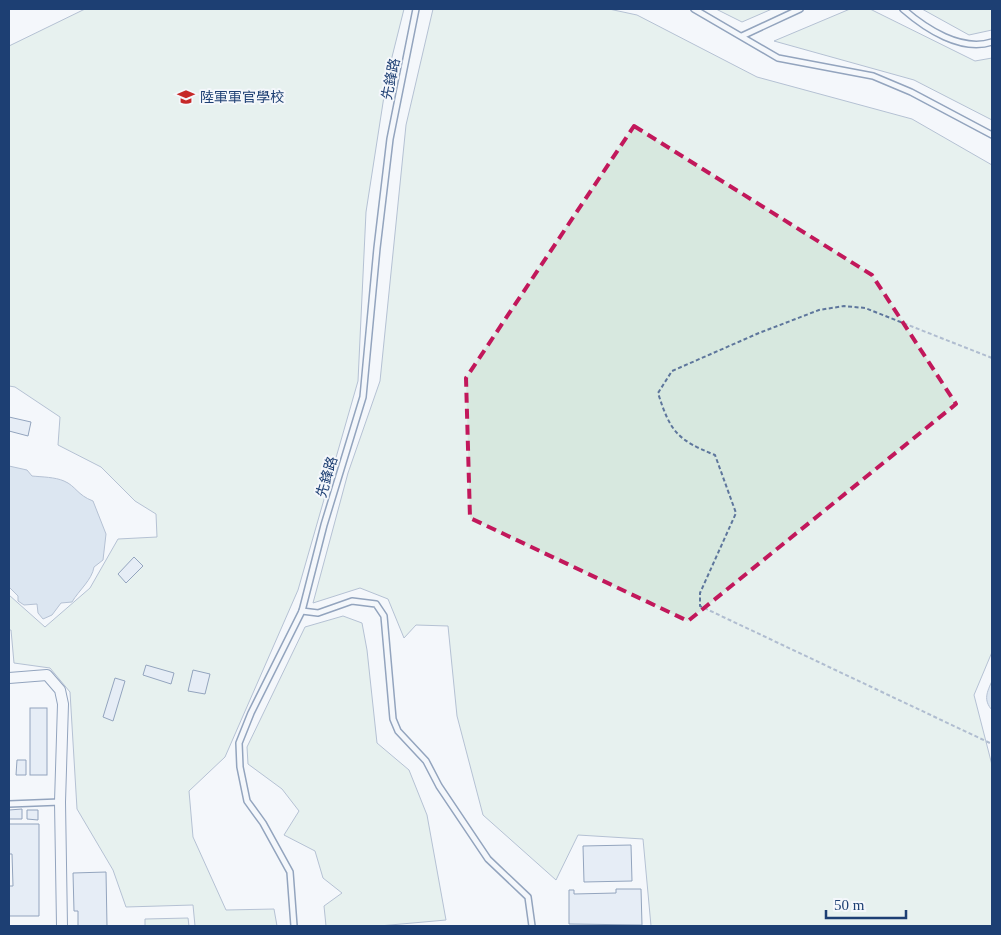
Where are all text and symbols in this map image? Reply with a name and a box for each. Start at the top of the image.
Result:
street label: 先鋒路 [378,57,403,101]
school or university icon: 陸軍軍官學校 [176,87,196,107]
place label: 陸軍軍官學校 [200,89,284,105]
street label: 先鋒路 [313,454,340,499]
scale bar [826,888,906,920]
text: 50 m [834,897,865,913]

